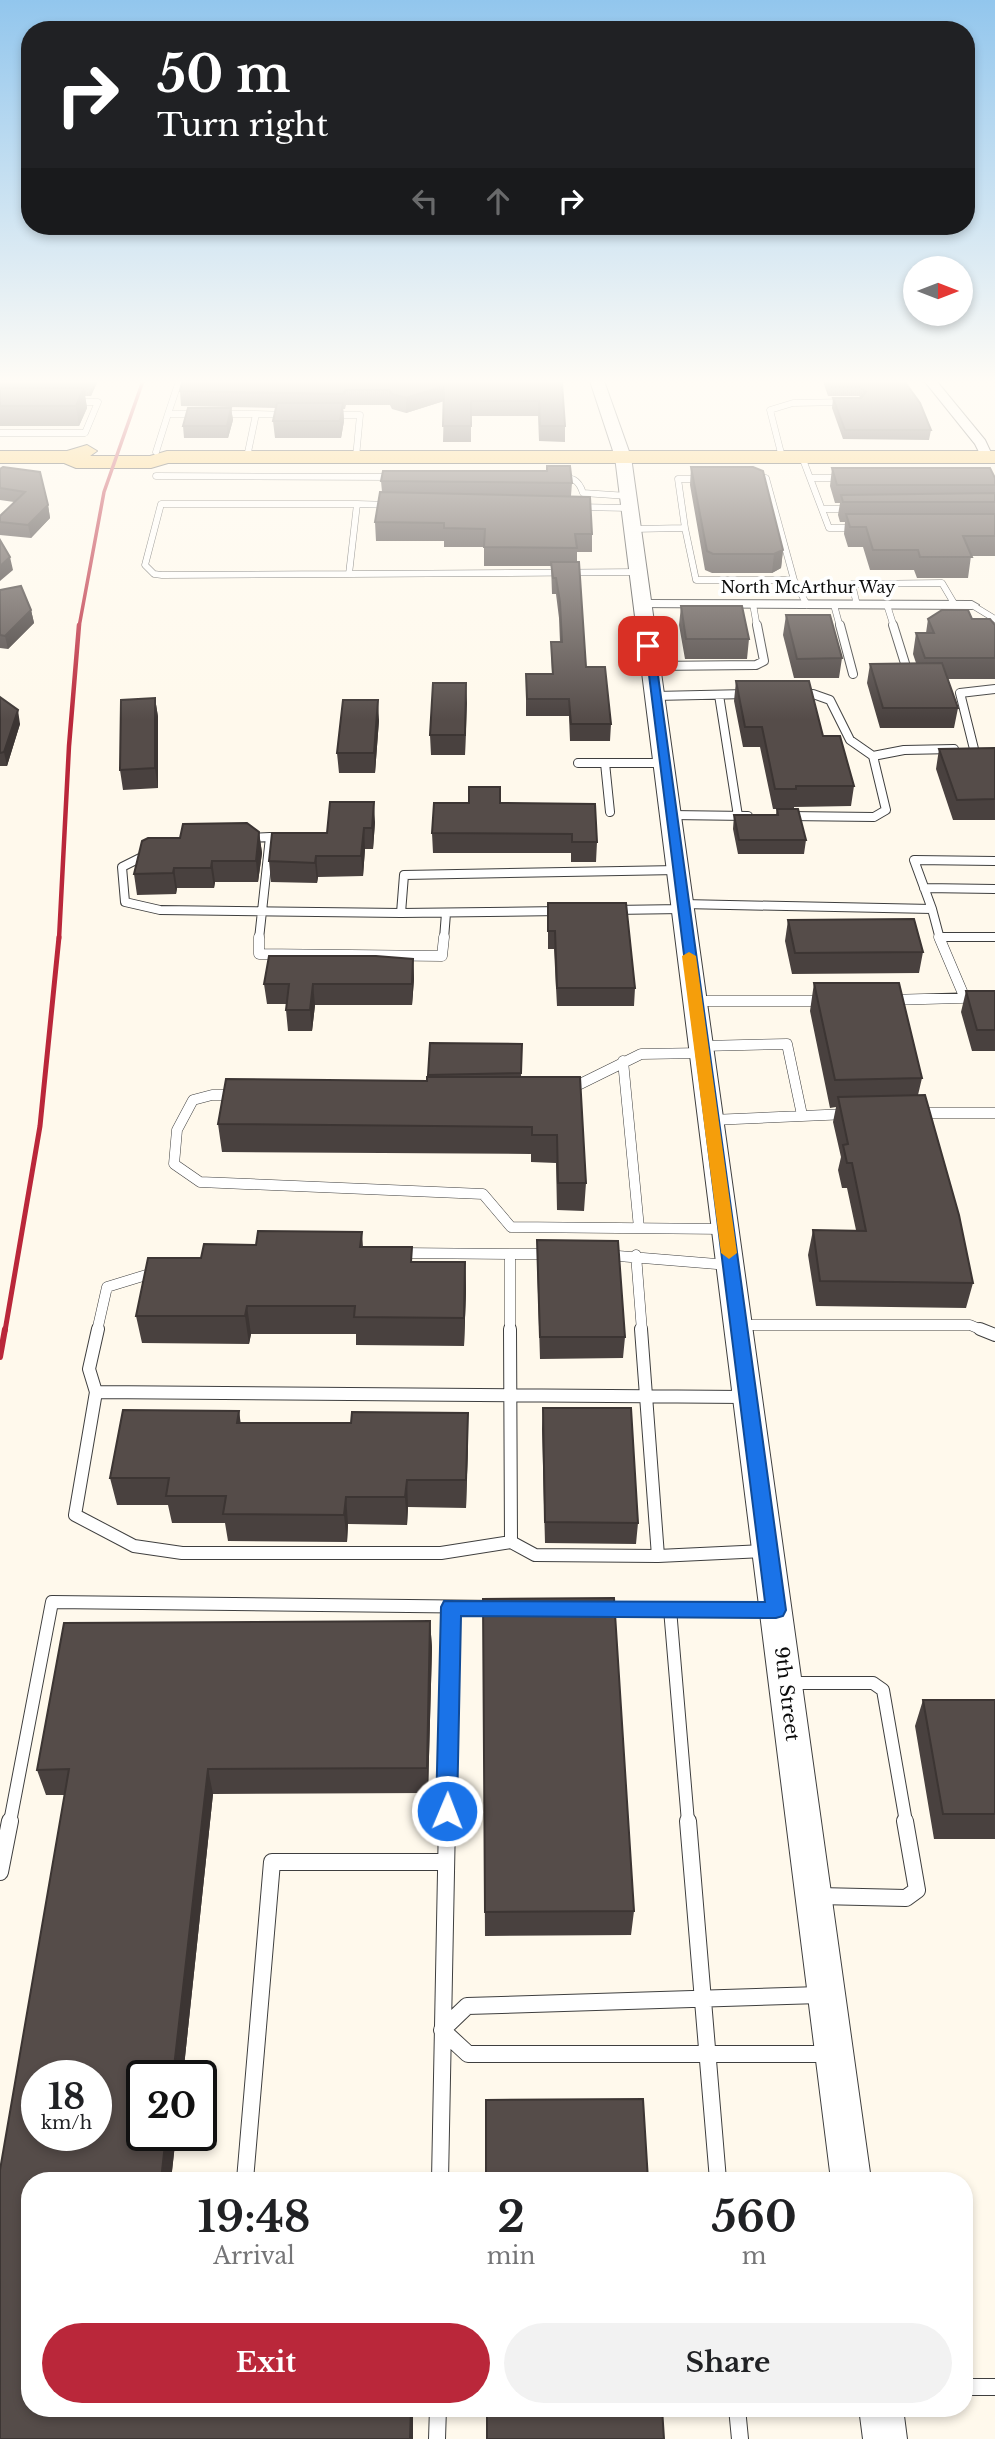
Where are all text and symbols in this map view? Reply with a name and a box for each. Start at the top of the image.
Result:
text: 50 m [157,44,290,105]
icon: right [42,49,133,140]
text: Turn right [157,105,328,145]
icon: left [406,182,444,220]
icon: ahead [479,182,517,220]
icon: right [552,182,590,220]
north arrow [903,256,973,326]
map controls [903,256,973,326]
street label: North McArthur Way [721,577,896,597]
pin [618,616,678,676]
icon: arrive [629,627,667,665]
street label: 9th Street [770,1645,804,1743]
position arrow [410,1774,484,1848]
speed limit sign: 20 [126,2060,217,2151]
text: 18 [48,2075,85,2118]
text: km/h [41,2112,92,2134]
text: 19:48 [197,2191,310,2243]
text: 2 [497,2191,525,2243]
text: 560 [712,2191,797,2243]
text: Arrival [213,2242,295,2270]
text: min [487,2242,535,2270]
text: m [742,2242,766,2270]
button: Exit [42,2323,490,2403]
button: Share [504,2323,952,2403]

